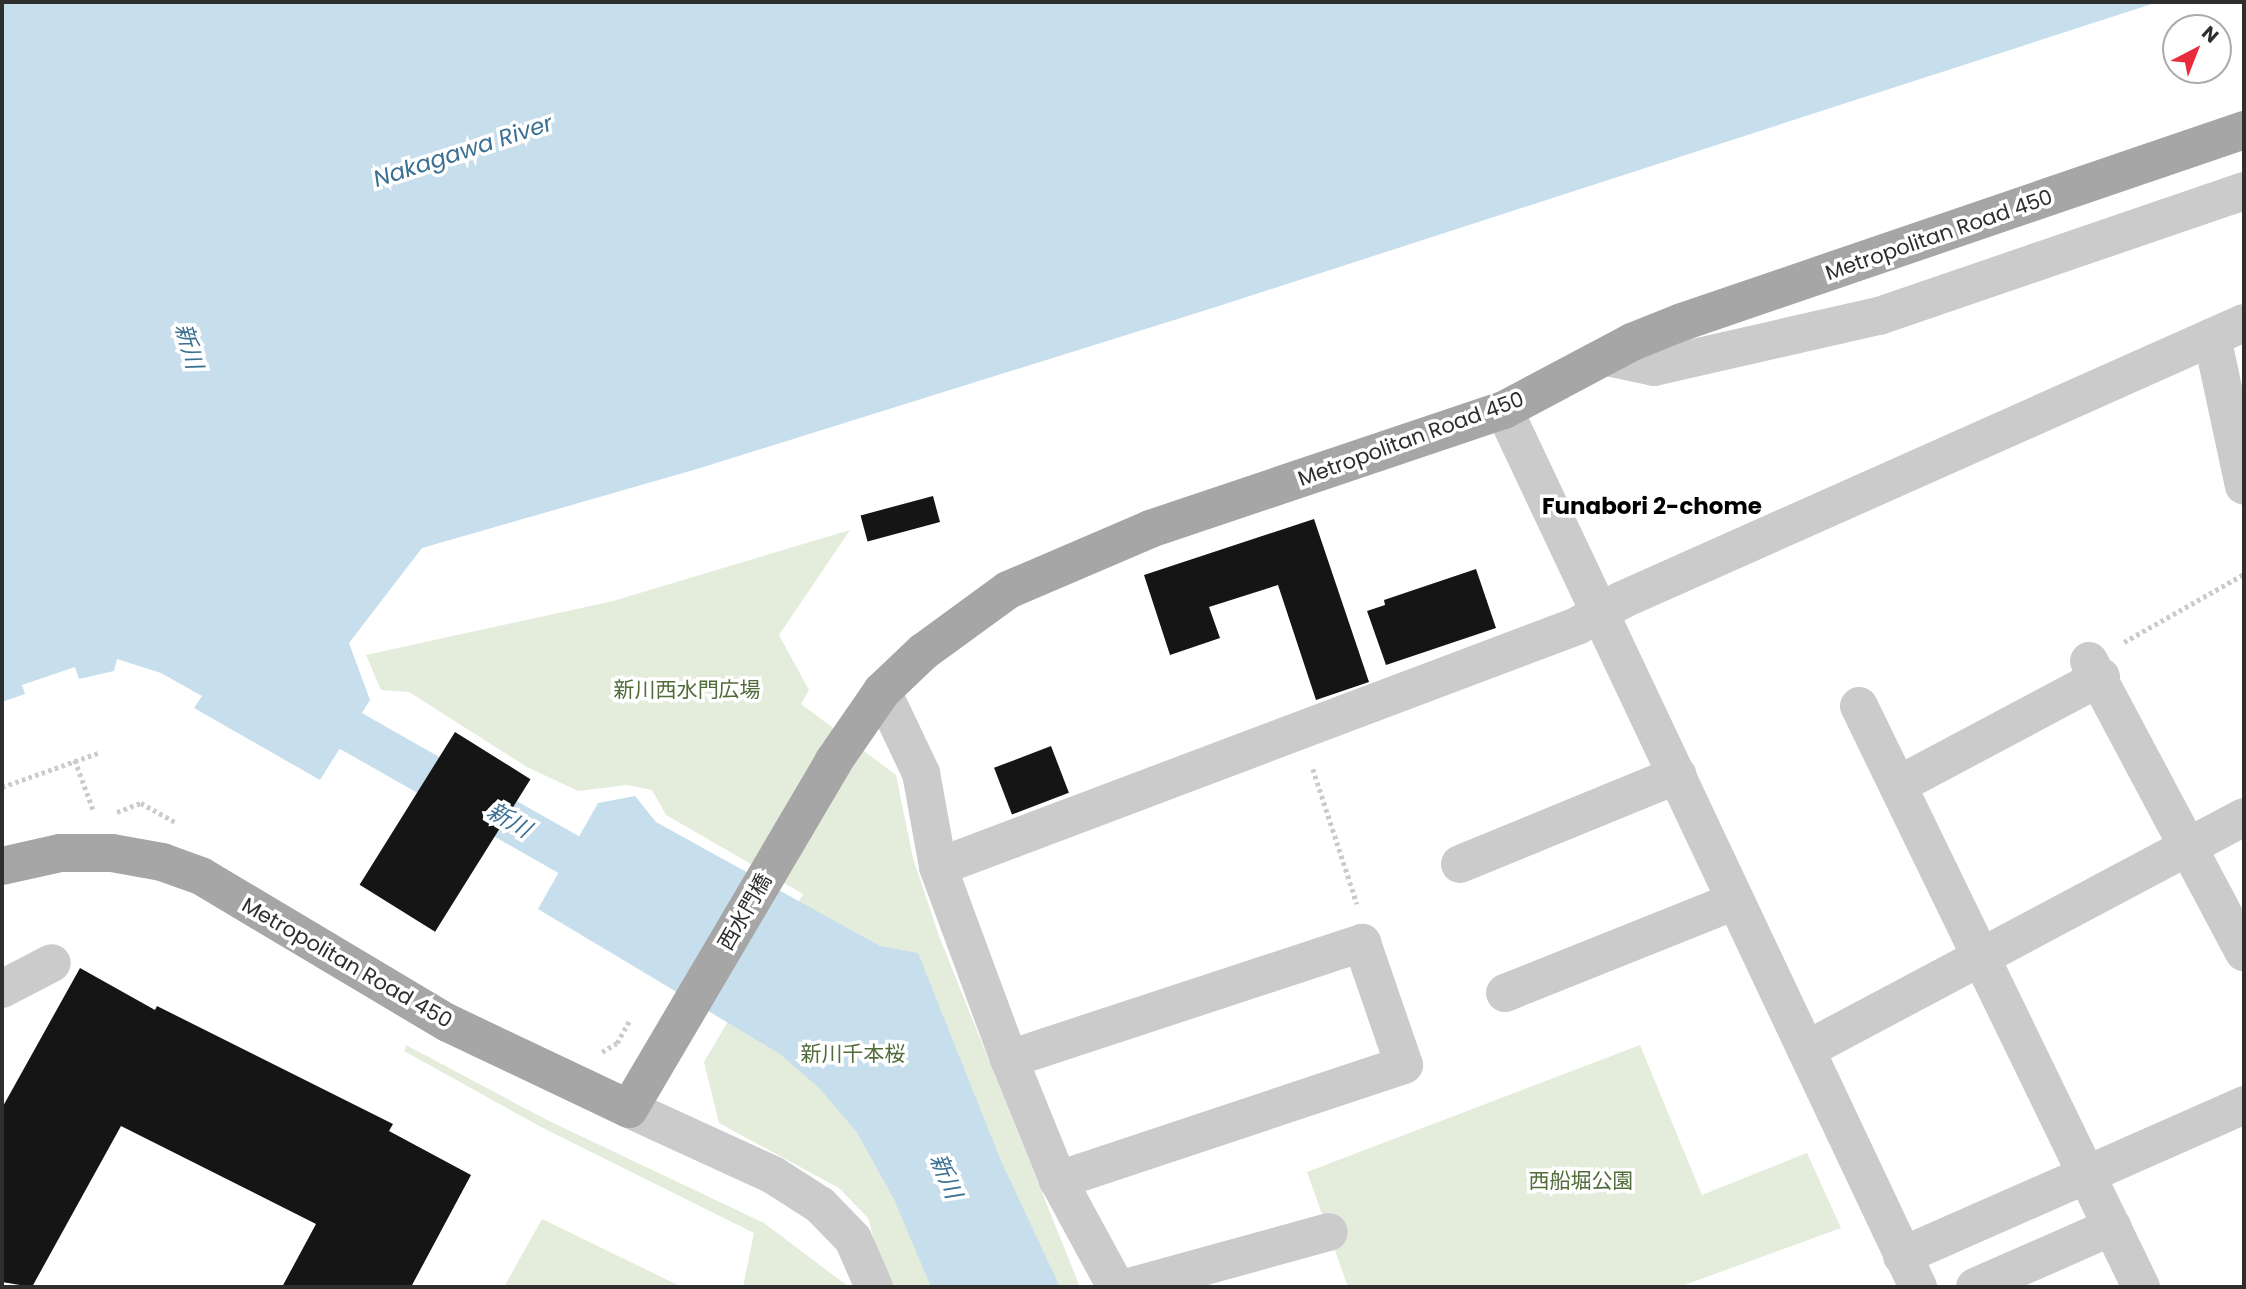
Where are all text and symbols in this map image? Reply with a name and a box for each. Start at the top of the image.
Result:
north arrow [2162,14,2232,84]
text: N [2196,20,2224,49]
water label: Nakagawa River [370,109,556,193]
street label: Metropolitan Road 450 [1822,184,2056,286]
water label: 新川 [169,320,209,372]
street label: Metropolitan Road 450 [1295,386,1527,492]
district label: Funabori 2-chome [1542,492,1762,520]
park label: 新川西水門広場 [614,677,760,703]
water label: 新川 [482,797,536,843]
street label: 西水門橋 [713,869,777,955]
street label: Metropolitan Road 450 [237,892,457,1034]
park label: 新川千本桜 [801,1041,905,1067]
water label: 新川 [924,1149,968,1203]
park label: 西船堀公園 [1529,1168,1633,1194]

